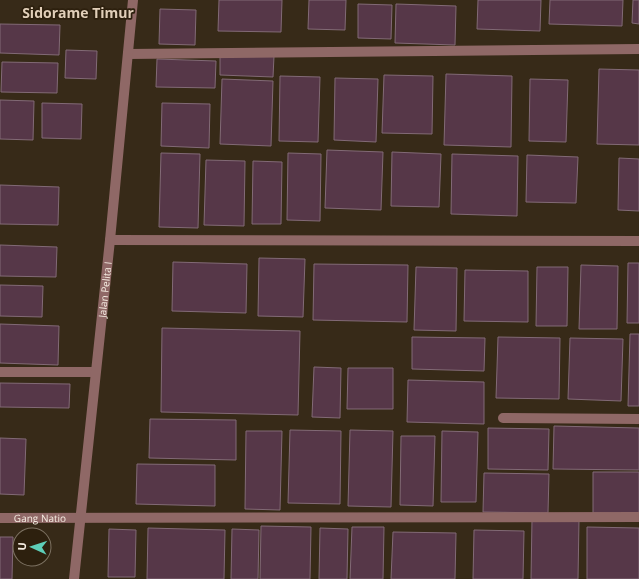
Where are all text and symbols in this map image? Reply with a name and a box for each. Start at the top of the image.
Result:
district label: Sidorame Timur [22,3,134,22]
street label: Jalan Pelita I [95,261,115,319]
street label: Gang Natio [14,511,66,525]
north arrow [12,527,52,567]
text: U [14,542,29,551]

